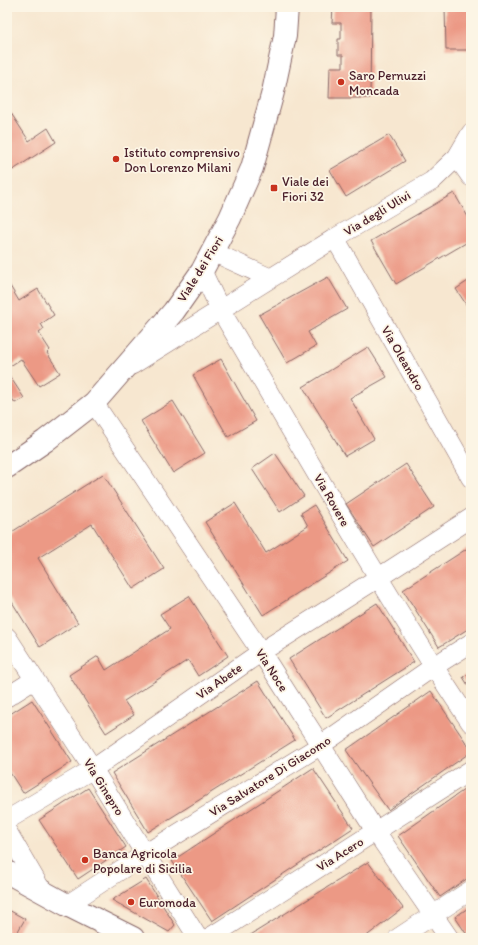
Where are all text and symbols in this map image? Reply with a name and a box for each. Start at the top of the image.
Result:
place label: Saro Pernuzzi Moncada [349,68,426,98]
marker: Saro Pernuzzi Moncada [336,77,346,87]
place label: Istituto comprensivo Don Lorenzo Milani [124,145,240,175]
marker: Istituto comprensivo Don Lorenzo Milani [111,154,121,164]
place label: Viale dei Fiori 32 [282,174,329,204]
marker: Viale dei Fiori 32 [269,183,279,193]
street label: Via degli Ulivi [341,187,413,239]
street label: Viale dei Fiori [174,233,226,305]
street label: Via Oleandro [378,323,428,393]
street label: Via Rovere [311,471,353,529]
street label: Via Noce [253,646,291,694]
street label: Via Abete [193,660,245,702]
street label: Via Salvatore Di Giacomo [206,732,334,820]
street label: Via Ginepro [81,756,128,819]
street label: Via Acero [314,834,367,874]
place label: Banca Agricola Popolare di Sicilia [93,846,192,876]
marker: Banca Agricola Popolare di Sicilia [80,855,90,865]
place label: Euromoda [139,895,196,910]
marker: Euromoda [126,897,136,907]

